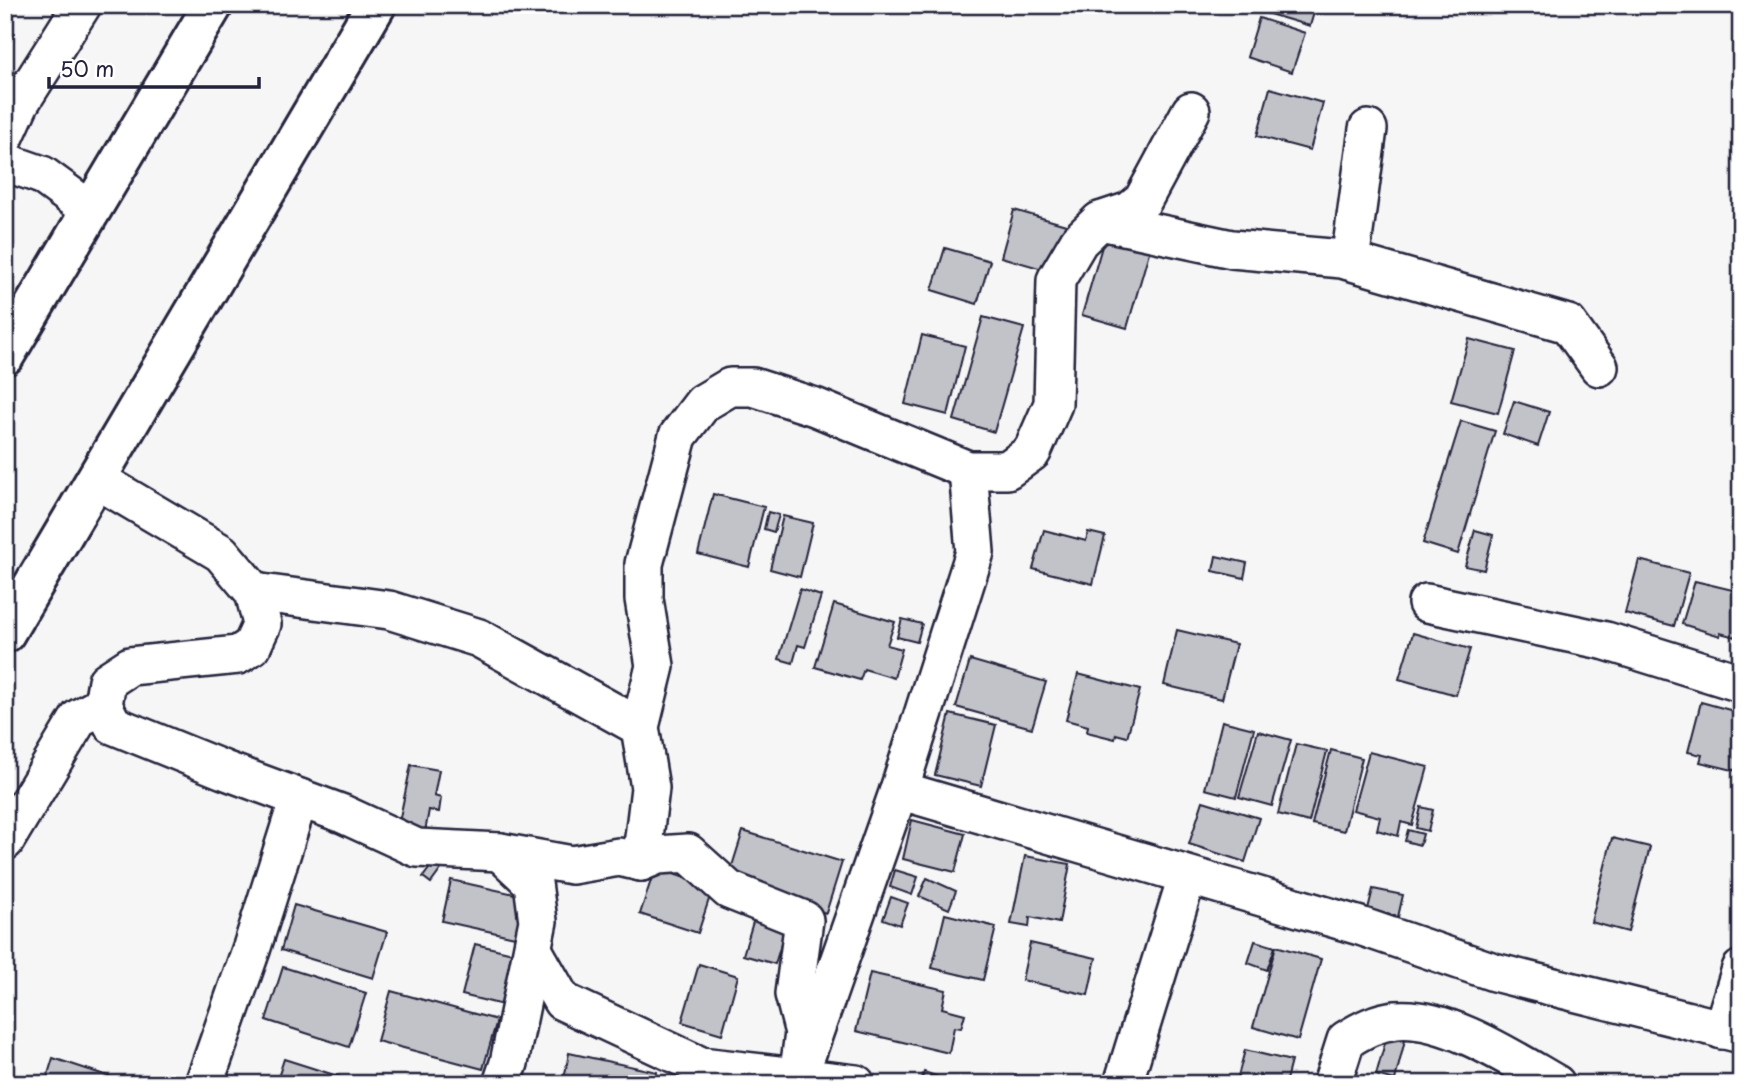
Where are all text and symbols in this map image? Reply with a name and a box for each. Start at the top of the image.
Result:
scale bar [49,46,259,90]
text: 50 m [60,52,114,84]

